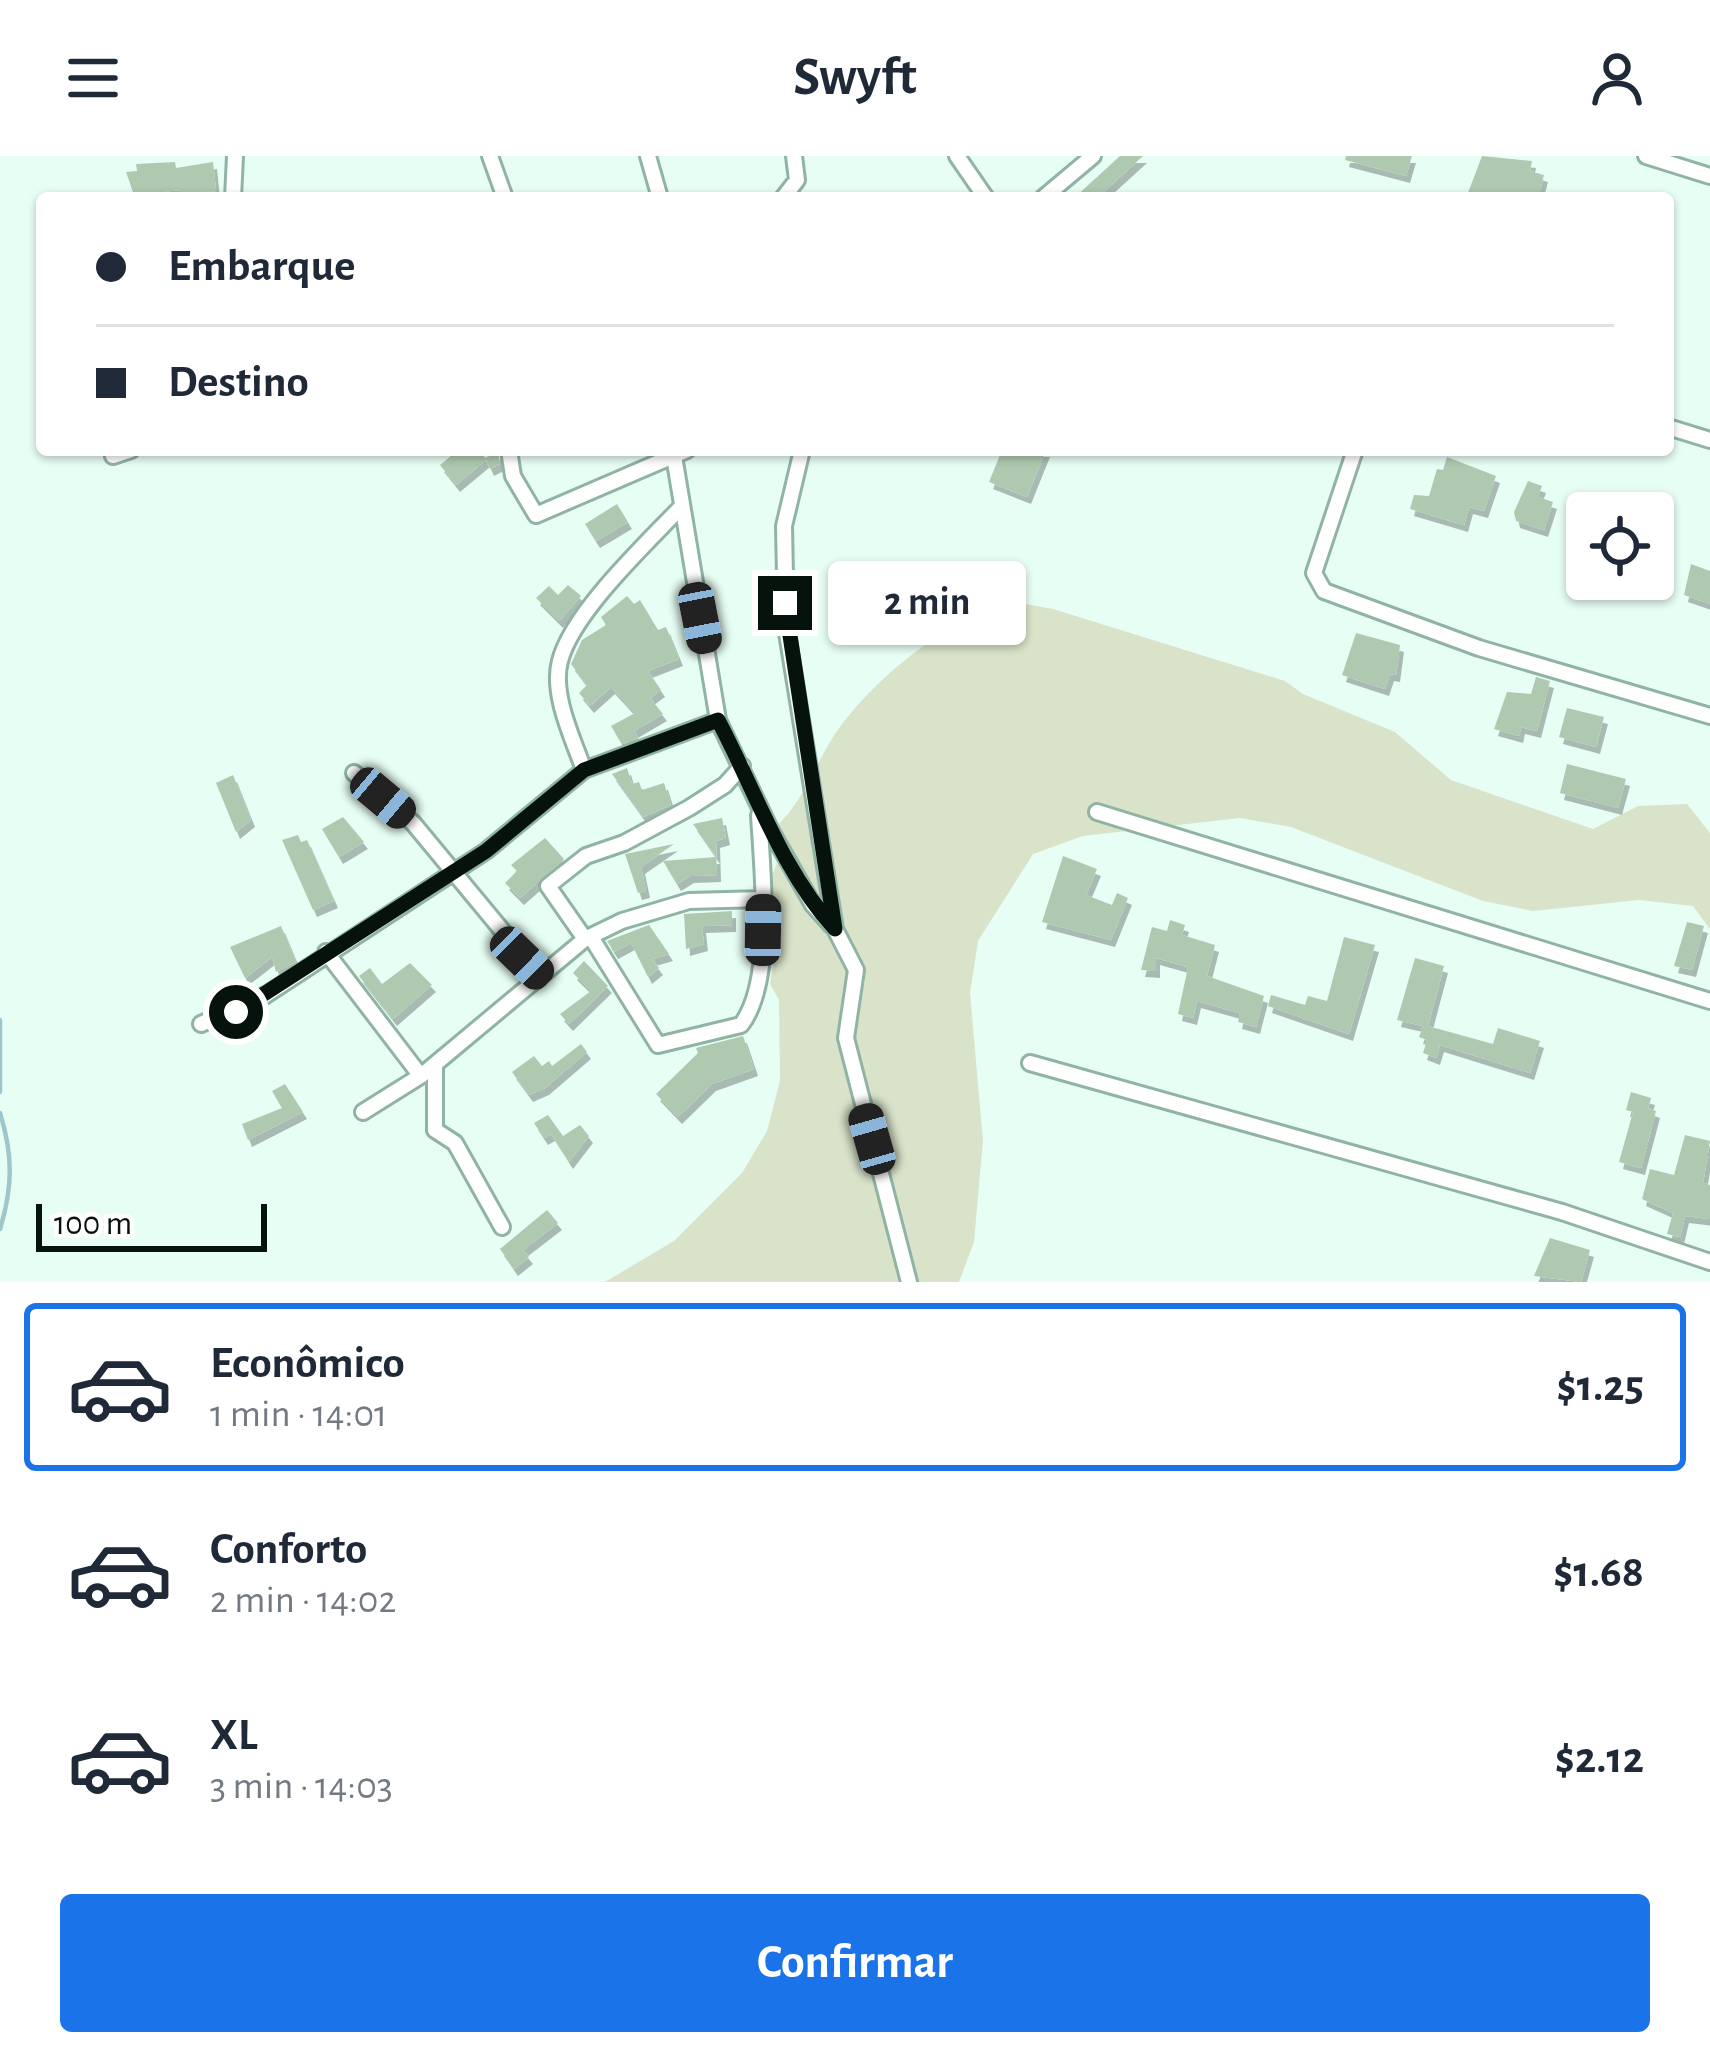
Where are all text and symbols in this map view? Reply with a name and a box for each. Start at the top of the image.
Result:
icon: menu [60,45,126,111]
icon: person [1584,45,1650,111]
text: Swyft [793,51,917,105]
text: Embarque [168,244,355,289]
text: Destino [168,360,309,405]
map controls [1566,492,1674,600]
button: locate [1566,492,1674,600]
callout: 2 min [827,561,1025,645]
route end [758,576,812,630]
car [675,579,725,657]
text: 2 min [884,583,970,622]
car [344,761,422,835]
car [744,894,782,966]
car [484,920,560,996]
route start [209,985,263,1039]
car [845,1099,899,1179]
scale bar [36,1198,267,1251]
text: 100 m [54,1208,132,1241]
icon: car [66,1333,174,1441]
text: Econômico [210,1341,405,1386]
text: $1.25 [1557,1364,1644,1409]
text: 1 min · 14:01 [210,1395,388,1434]
icon: car [66,1519,174,1627]
text: Conforto [210,1527,367,1572]
text: $1.68 [1553,1550,1644,1595]
text: 2 min · 14:02 [210,1581,396,1620]
icon: car [66,1705,174,1813]
text: XL [210,1713,258,1758]
text: $2.12 [1555,1736,1644,1781]
text: 3 min · 14:03 [210,1767,393,1806]
button: Confirmar [60,1894,1650,2032]

